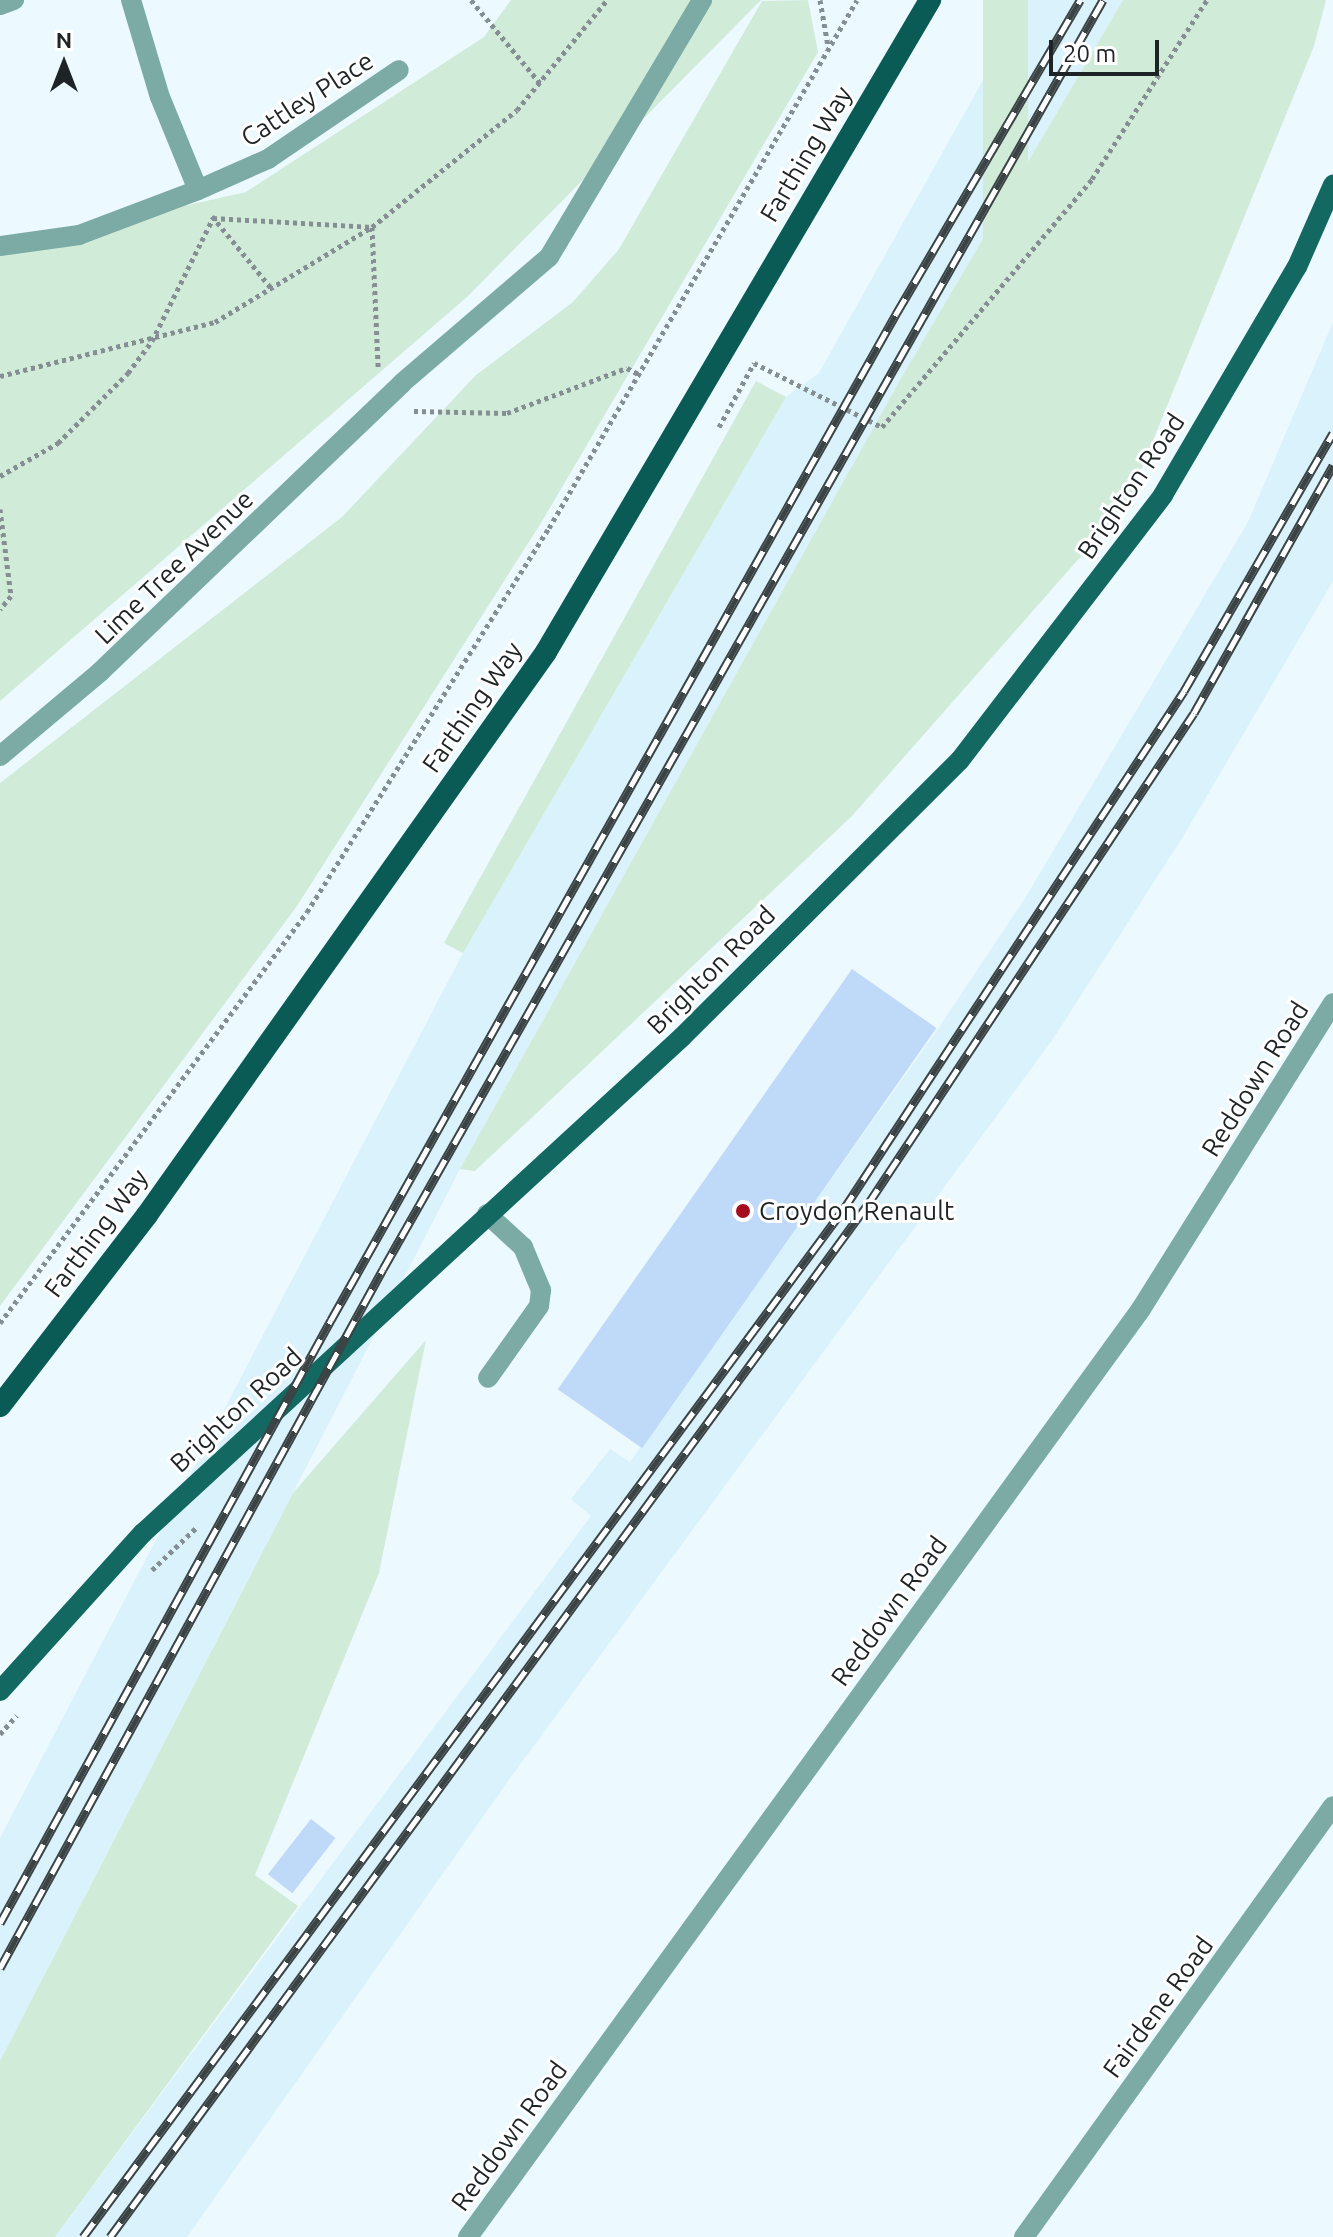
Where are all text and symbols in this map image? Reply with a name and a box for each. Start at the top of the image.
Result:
north arrow [24,24,104,104]
scale bar [1053,24,1163,74]
text: N [56,27,72,52]
text: 20 m [1063,40,1116,67]
street label: Cattley Place [235,45,379,153]
street label: Farthing Way [753,81,859,227]
street label: Brighton Road [1071,407,1191,565]
street label: Lime Tree Avenue [88,484,260,650]
street label: Farthing Way [416,636,528,778]
street label: Brighton Road [640,899,782,1041]
street label: Reddown Road [1195,996,1315,1162]
street label: Farthing Way [38,1163,154,1303]
place label: Croydon Renault [759,1195,954,1227]
marker: Croydon Renault [734,1202,752,1220]
street label: Brighton Road [164,1341,308,1479]
street label: Reddown Road [824,1530,954,1692]
street label: Fairdene Road [1096,1930,1220,2084]
street label: Reddown Road [444,2055,574,2217]

